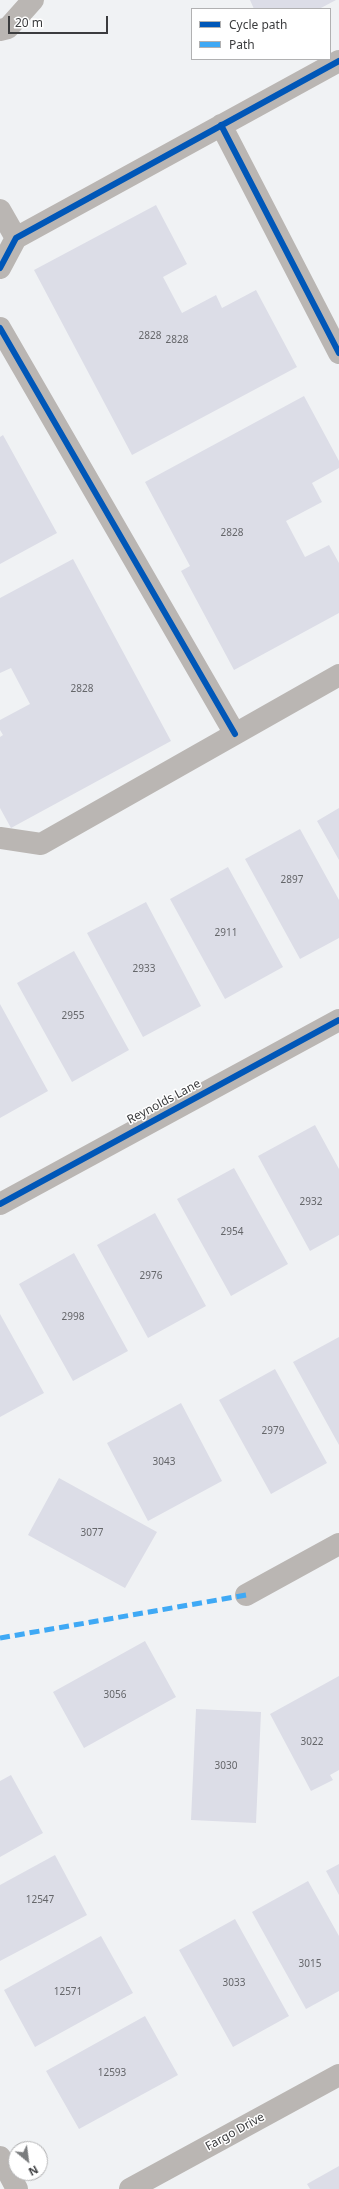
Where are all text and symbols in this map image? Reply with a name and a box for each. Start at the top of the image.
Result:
scale bar [10,8,110,34]
legend [191,8,331,60]
text: 20 m [15,14,43,31]
text: Cycle path [229,16,287,33]
text: Path [229,36,255,53]
house number: 2828 [139,330,161,342]
house number: 2828 [166,334,188,346]
house number: 2828 [221,527,243,539]
house number: 2828 [71,683,93,695]
house number: 2897 [281,874,303,886]
house number: 2911 [215,927,237,939]
house number: 2933 [133,963,155,975]
house number: 2955 [62,1010,84,1022]
street label: Reynolds Lane [125,1077,203,1127]
house number: 2932 [300,1196,322,1208]
house number: 2954 [221,1226,243,1238]
house number: 2976 [140,1270,162,1282]
house number: 2998 [62,1311,84,1323]
house number: 2979 [262,1425,284,1437]
house number: 3043 [153,1456,175,1468]
house number: 3077 [81,1527,103,1539]
house number: 3056 [104,1689,126,1701]
house number: 3022 [301,1736,323,1748]
house number: 3030 [215,1760,237,1772]
house number: 12547 [26,1894,54,1906]
house number: 3015 [299,1958,321,1970]
house number: 3033 [223,1977,245,1989]
house number: 12571 [54,1986,82,1998]
house number: 12593 [98,2067,126,2079]
street label: Fargo Drive [203,2110,267,2154]
north arrow [8,2141,48,2181]
text: N [26,2162,41,2180]

